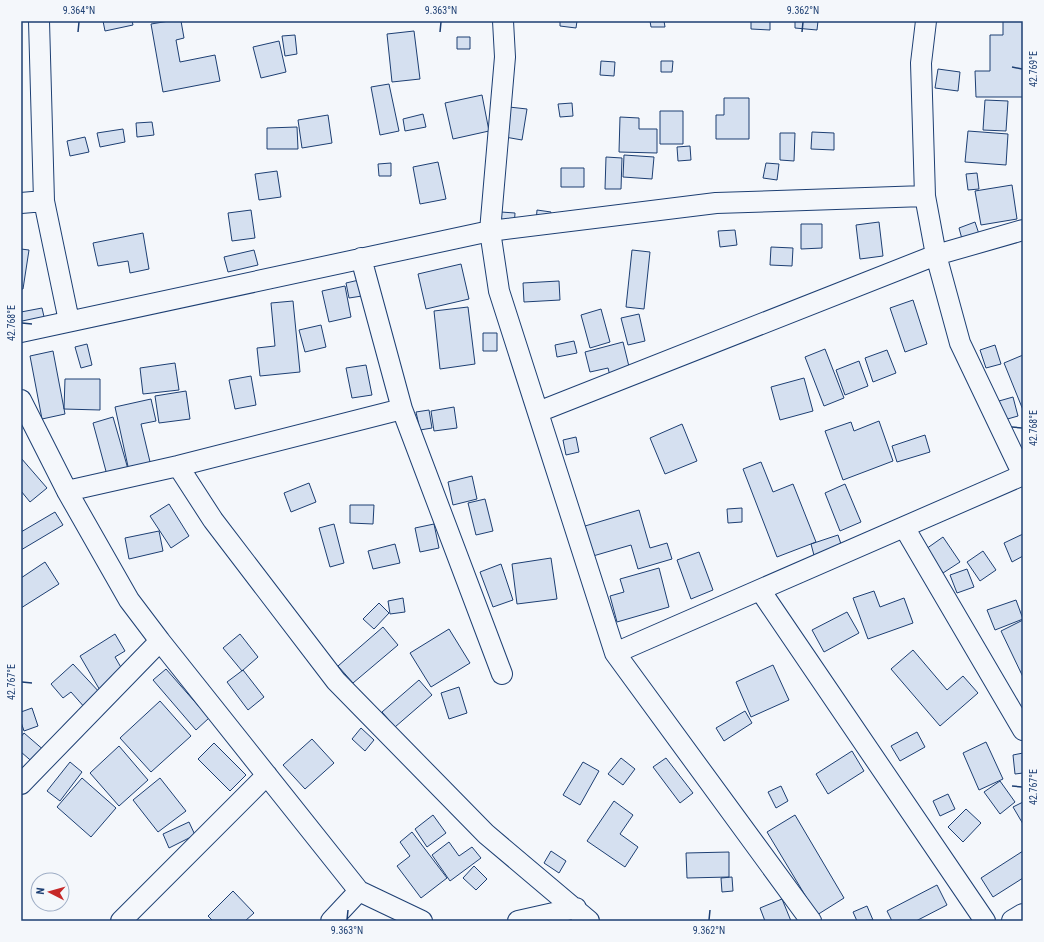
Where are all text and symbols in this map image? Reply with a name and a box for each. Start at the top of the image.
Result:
text: 9.364°N [63,5,95,16]
text: 9.363°N [425,5,457,16]
text: 9.362°N [787,5,819,16]
text: 42.769°E [1028,51,1039,87]
text: 42.768°E [6,305,17,341]
text: 42.768°E [1028,410,1039,446]
text: 42.767°E [6,664,17,700]
text: 42.767°E [1028,769,1039,805]
north arrow [30,872,70,912]
text: N [34,887,47,895]
text: 9.363°N [331,925,363,936]
text: 9.362°N [693,925,725,936]

